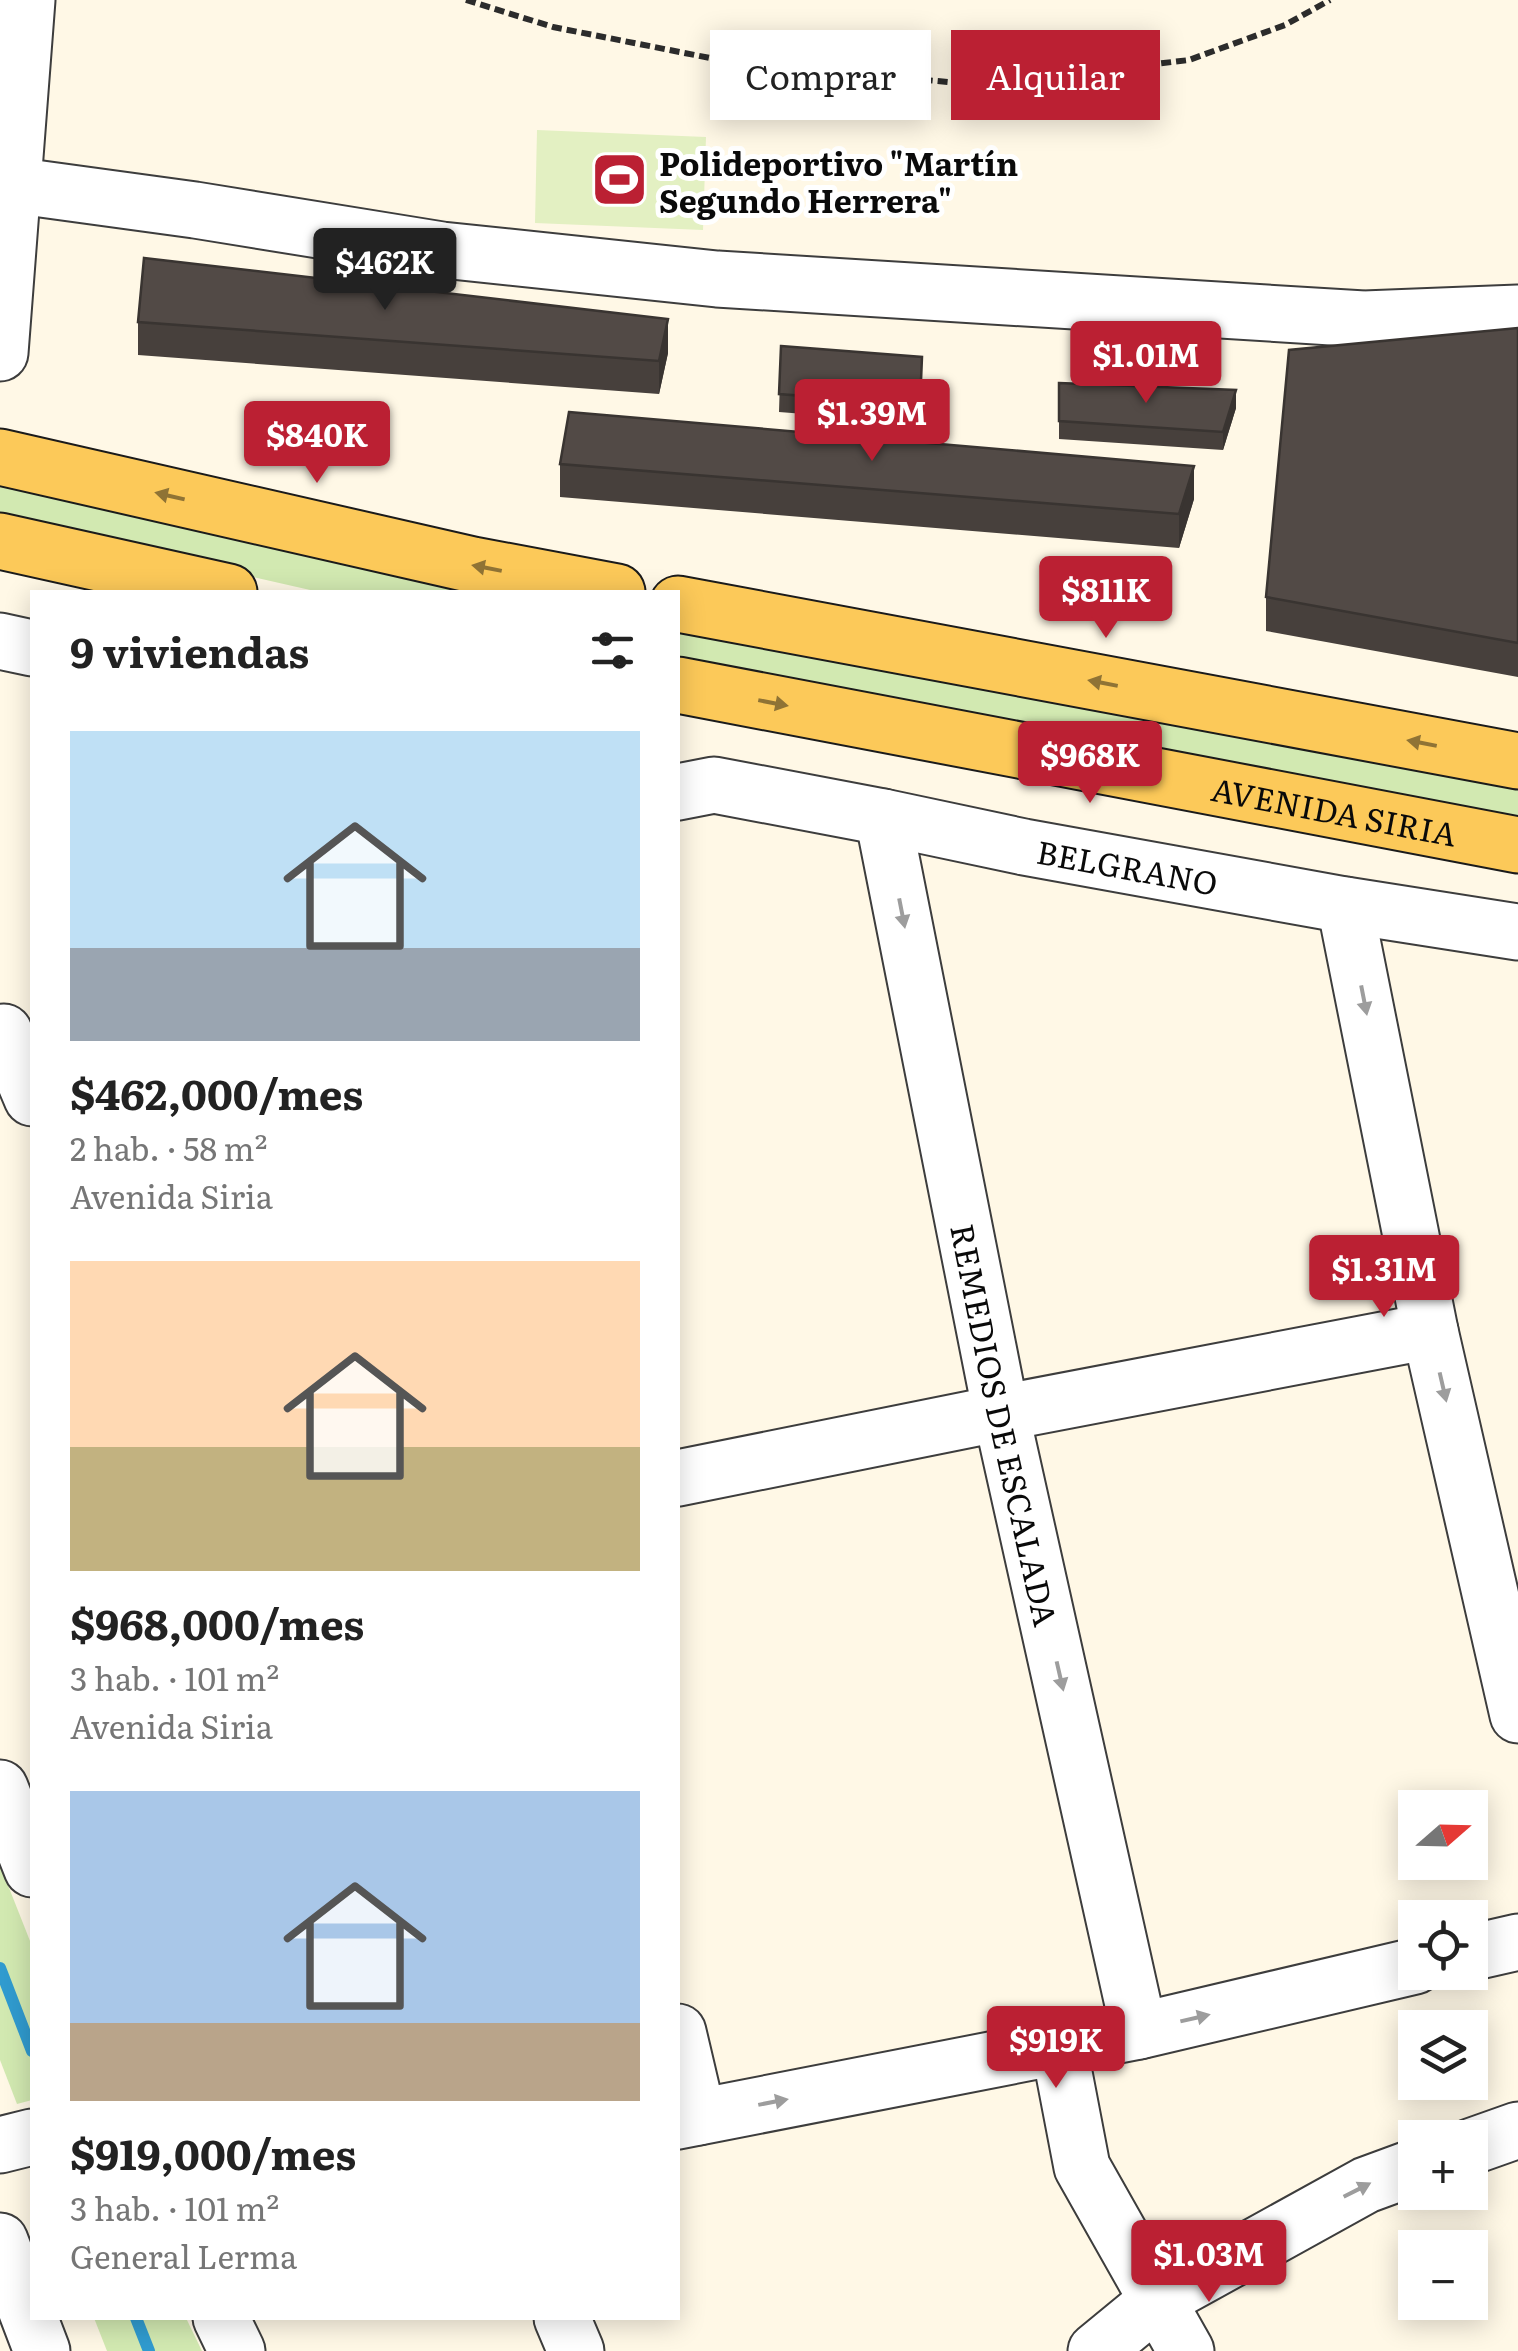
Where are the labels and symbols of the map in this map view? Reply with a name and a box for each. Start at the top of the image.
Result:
place label: Polideportivo "Martín Segundo Herrera" [659,138,1018,223]
sports icon: Polideportivo "Martín Segundo Herrera" [590,150,650,210]
pin: $462K [315,228,455,313]
pin: $1.01M [1065,321,1227,406]
pin: $1.39M [791,379,953,464]
pin: $840K [247,401,387,486]
one-way arrow [154,488,185,503]
pin: $811K [1036,556,1176,641]
one-way arrow [471,560,502,575]
one-way arrow [1087,675,1118,691]
one-way arrow [758,696,789,711]
pin: $968K [1020,721,1160,806]
one-way arrow [1406,735,1437,750]
street label: AVENIDA SIRIA [1208,763,1461,857]
street label: BELGRANO [1033,826,1222,906]
one-way arrow [894,897,910,928]
one-way arrow [1357,985,1373,1016]
street label: REMEDIOS DE ESCALADA [940,1219,1072,1631]
pin: $1.31M [1303,1235,1465,1320]
one-way arrow [1435,1372,1451,1403]
one-way arrow [1052,1661,1068,1692]
north arrow [1398,1790,1488,1880]
pin: $919K [986,2006,1126,2091]
one-way arrow [1180,2010,1211,2025]
one-way arrow [758,2094,789,2110]
one-way arrow [1342,2182,1371,2199]
pin: $1.03M [1128,2220,1290,2305]

